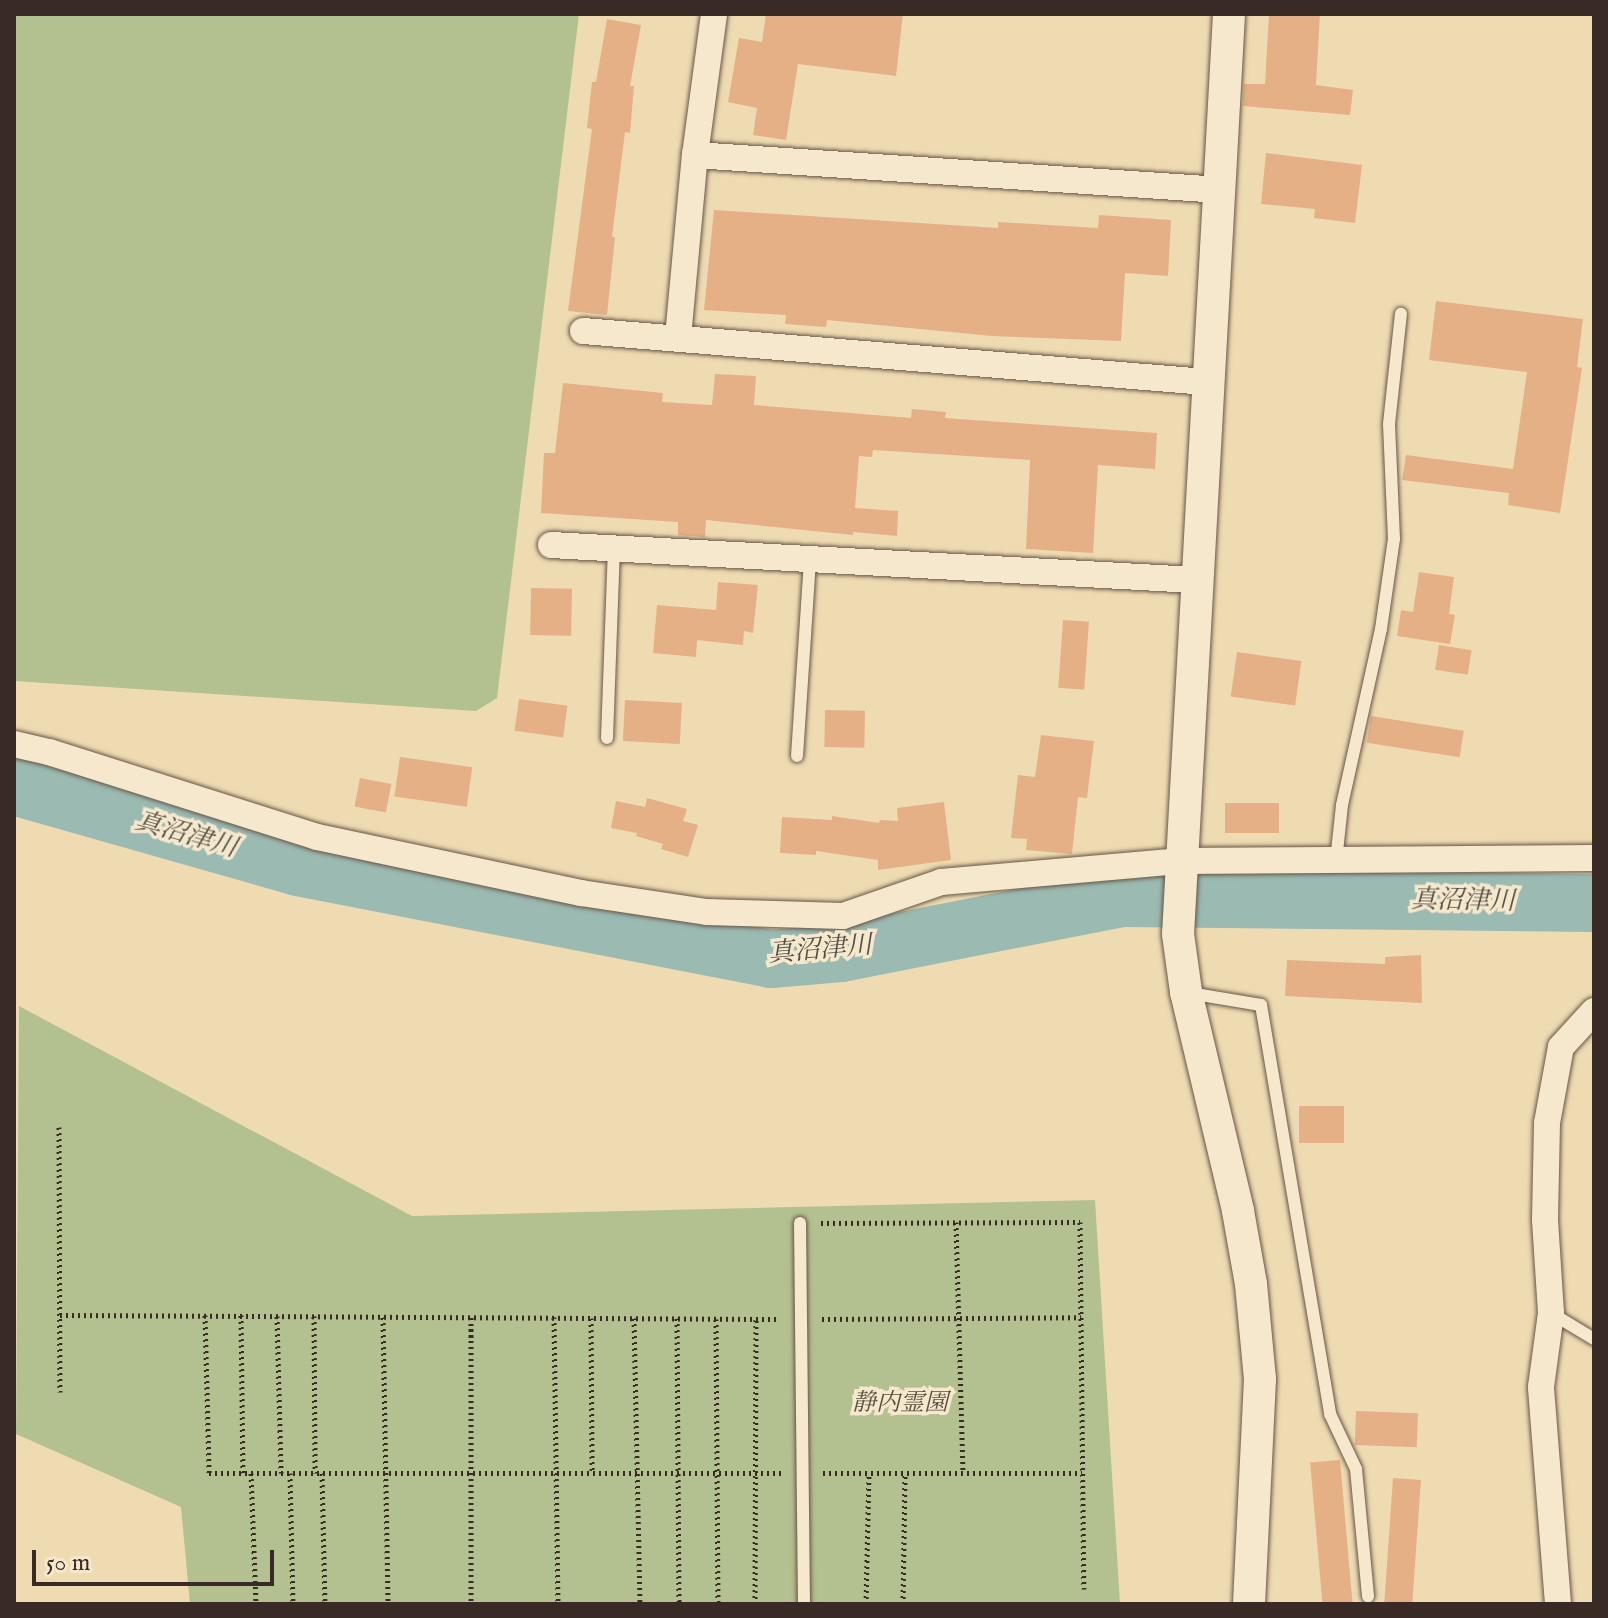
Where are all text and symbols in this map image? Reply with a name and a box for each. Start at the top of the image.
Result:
water label: 真沼津川 [132,806,240,864]
water label: 真沼津川 [1411,884,1515,918]
water label: 真沼津川 [767,930,873,970]
park label: 静内霊園 [852,1390,948,1418]
scale bar [36,1534,278,1584]
text: 50 m [46,1548,90,1579]

